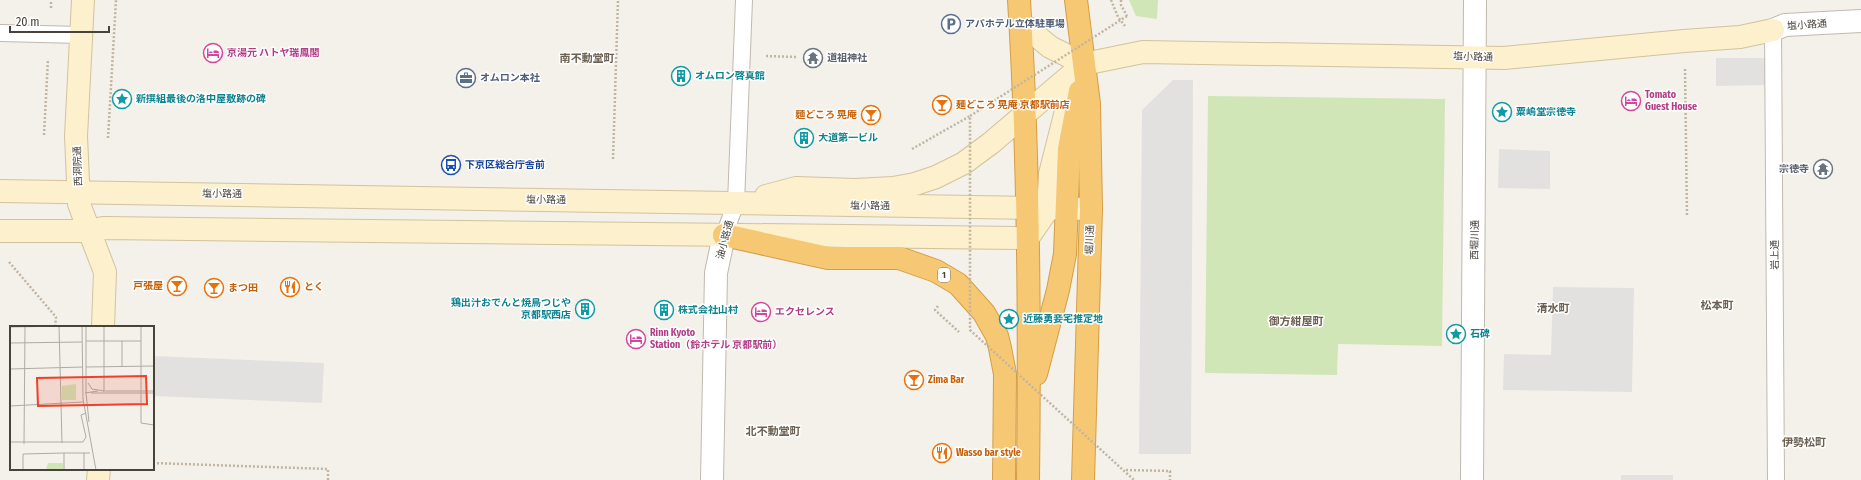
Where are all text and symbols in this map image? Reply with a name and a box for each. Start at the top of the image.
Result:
scale bar [10,8,109,34]
parking icon: アパホテル立体駐車場 [940,13,962,35]
text: 20 m [16,15,40,29]
place label: アパホテル立体駐車場 [965,18,1065,30]
street label: 塩小路通 [1787,18,1827,32]
hotel icon: 京湯元 ハトヤ瑞鳳閣 [202,42,224,64]
place label: 京湯元 ハトヤ瑞鳳閣 [227,47,319,59]
temple icon: 道祖神社 [802,47,824,69]
street label: 塩小路通 [1453,50,1493,64]
district label: 南不動堂町 [560,52,615,65]
place label: 道祖神社 [827,52,868,64]
building icon: オムロン啓真館 [670,65,692,87]
office icon: オムロン本社 [455,67,477,89]
place label: オムロン啓真館 [695,70,765,82]
place label: オムロン本社 [480,72,541,84]
place icon: 新撰組最後の洛中屋敷跡の碑 [111,88,133,110]
place label: Tomato Guest House [1645,89,1697,113]
hotel icon: Tomato Guest House [1620,90,1642,112]
place label: 新撰組最後の洛中屋敷跡の碑 [136,93,266,105]
bar icon: 麺どころ 晃庵 京都駅前店 [931,94,953,116]
place label: 麺どころ 晃庵 京都駅前店 [956,99,1070,111]
place icon: 粟嶋堂宗徳寺 [1491,101,1513,123]
bar icon: 麵どころ 晃庵 [860,104,882,126]
place label: 粟嶋堂宗徳寺 [1516,106,1576,118]
place label: 麵どころ 晃庵 [795,109,857,121]
building icon: 大道第一ビル [793,127,815,149]
place label: 大道第一ビル [818,132,878,144]
street label: 西洞院通 [71,146,85,186]
bus stop icon: 下京区総合庁舎前 [440,154,462,176]
temple icon: 宗徳寺 [1812,158,1834,180]
place label: 下京区総合庁舎前 [465,159,545,171]
place label: 宗徳寺 [1779,163,1809,175]
street label: 塩小路通 [202,188,242,200]
street label: 塩小路通 [526,194,566,206]
street label: 塩小路通 [850,200,890,212]
street label: 油小路通 [714,219,736,261]
street label: 西堀川通 [1469,220,1481,260]
street label: 堀川通 [1083,225,1097,255]
street label: 岩上通 [1769,240,1781,270]
road number: 1 [938,268,950,282]
bar icon: 戸張屋 [166,275,188,297]
restaurant icon: とく [279,276,301,298]
bar icon: まつ田 [203,277,225,299]
place label: 戸張屋 [133,280,163,292]
place label: とく [304,281,324,293]
place label: まつ田 [228,282,258,294]
place label: 鶏出汁おでんと焼鳥つじや 京都駅西店 [451,297,571,321]
building icon: 鶏出汁おでんと焼鳥つじや 京都駅西店 [574,298,596,320]
building icon: 株式会社山村 [653,299,675,321]
district label: 松本町 [1701,299,1734,312]
hotel icon: エクセレンス [750,301,772,323]
district label: 清水町 [1537,302,1570,315]
place label: 株式会社山村 [678,304,738,316]
place label: エクセレンス [775,306,835,318]
place icon: 近藤勇妾宅推定地 [998,308,1020,330]
place label: 近藤勇妾宅推定地 [1023,313,1103,325]
district label: 御方紺屋町 [1269,315,1324,328]
place icon: 石碑 [1445,323,1467,345]
inset map [10,326,154,470]
place label: Rinn Kyoto Station（鈴ホテル 京都駅前） [650,327,782,351]
hotel icon: Rinn Kyoto Station（鈴ホテル 京都駅前） [625,328,647,350]
place label: 石碑 [1470,328,1490,340]
bar icon: Zima Bar [903,369,925,391]
place label: Zima Bar [928,374,965,386]
district label: 北不動堂町 [746,425,801,438]
district label: 伊勢松町 [1782,436,1826,449]
restaurant icon: Wasso bar style [931,442,953,464]
place label: Wasso bar style [956,447,1021,459]

